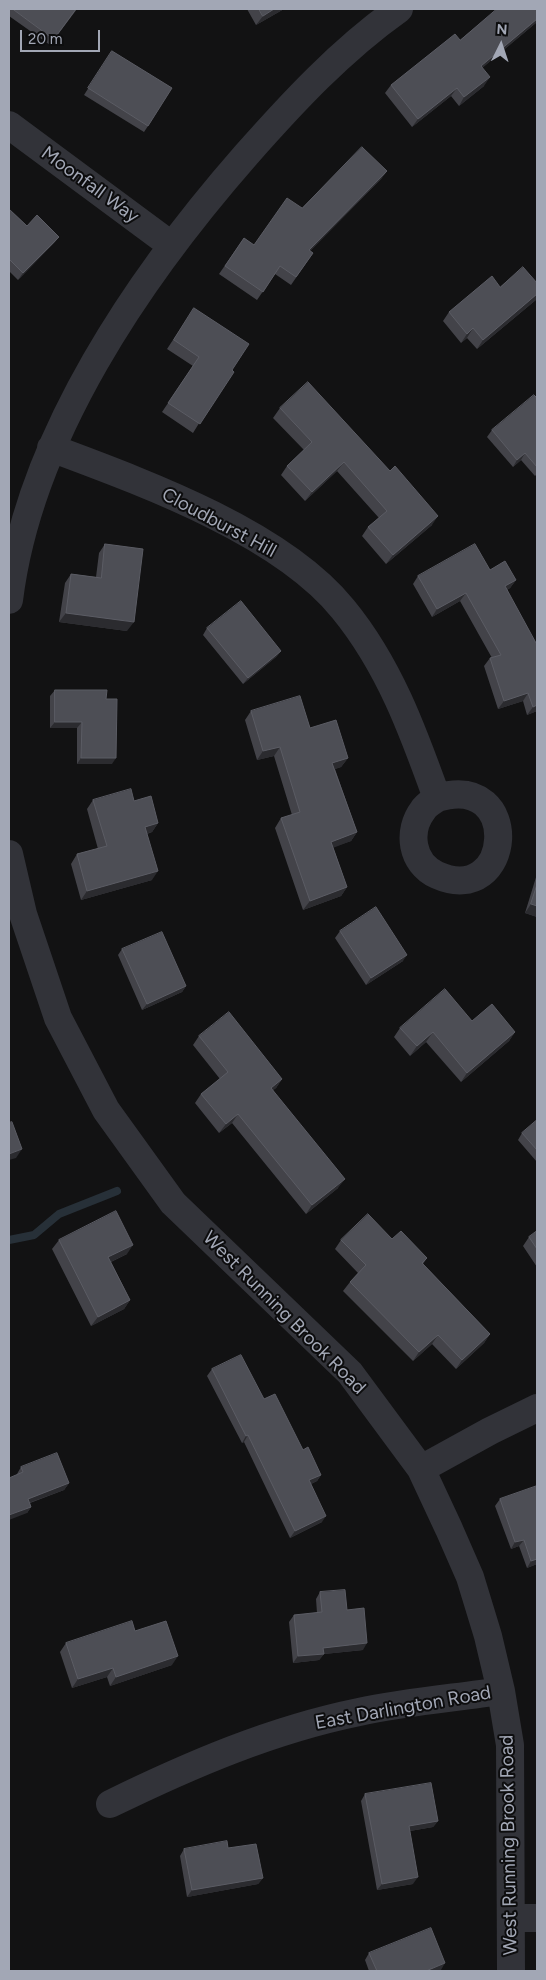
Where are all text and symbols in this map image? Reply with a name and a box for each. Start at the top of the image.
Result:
scale bar [22,20,102,52]
north arrow [476,20,526,70]
text: N [496,21,508,38]
text: 20 m [28,30,62,48]
street label: Moonfall Way [37,142,143,228]
street label: Cloudburst Hill [158,483,280,563]
street label: West Running Brook Road [198,1227,370,1399]
street label: East Darlington Road [313,1681,493,1735]
street label: West Running Brook Road [496,1734,522,1956]

